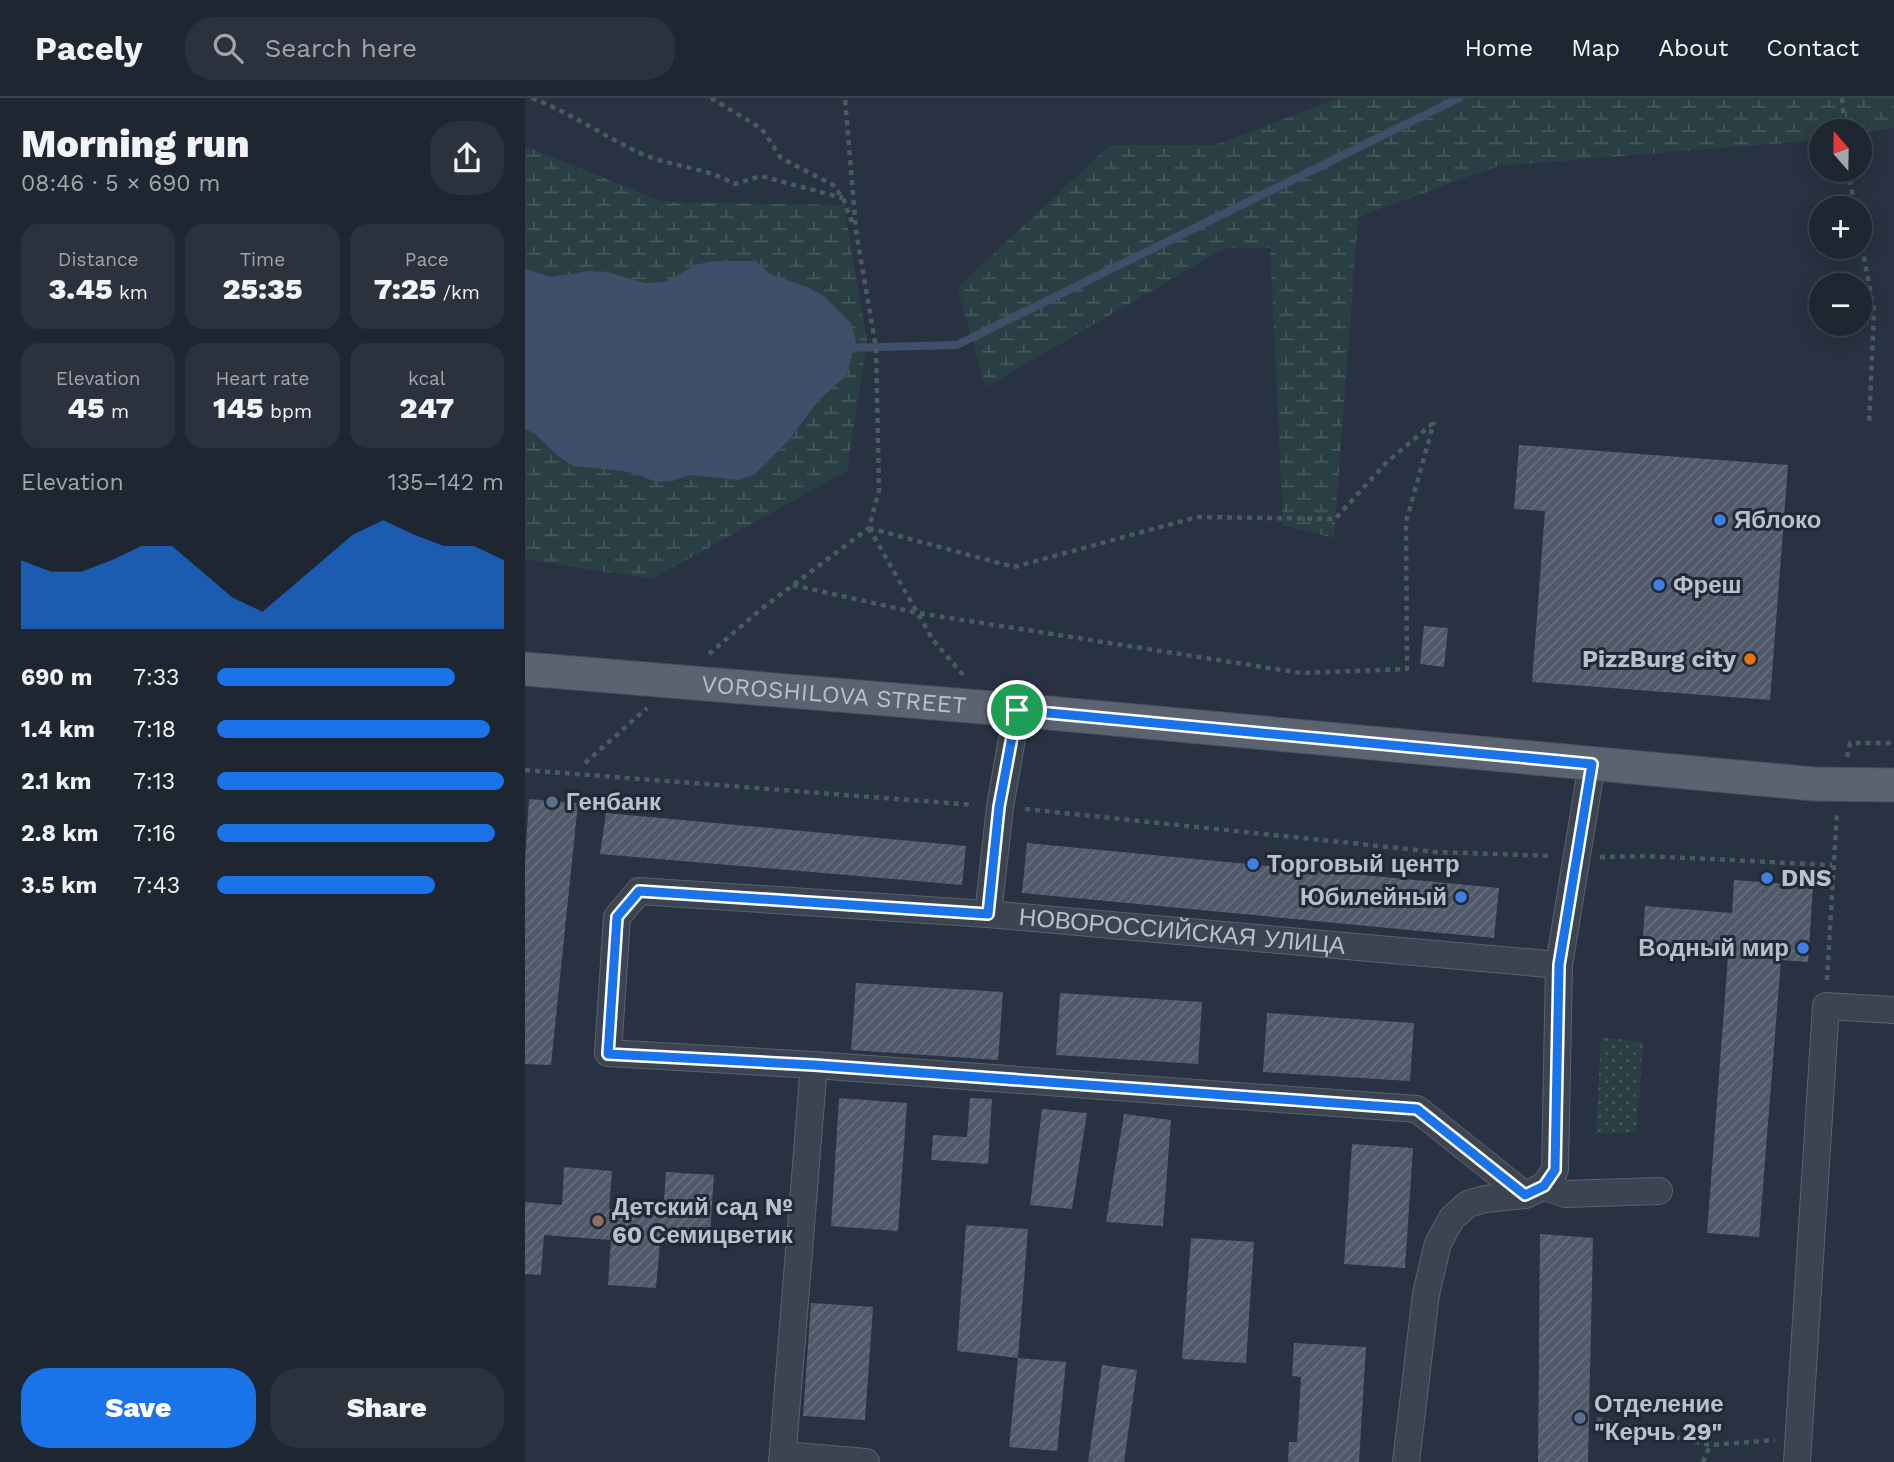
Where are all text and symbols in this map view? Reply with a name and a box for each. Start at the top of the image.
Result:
search box [185,17,675,80]
text: Pacely [35,29,143,68]
icon: search [209,29,247,67]
text: Search here [265,33,417,63]
text: Home [1465,34,1533,62]
text: Map [1571,34,1620,62]
text: About [1658,34,1728,62]
text: Contact [1766,34,1859,62]
north arrow [1809,119,1873,182]
map controls [1809,119,1872,336]
button: share [430,121,504,195]
text: Morning run [21,122,250,166]
text: 08:46 · 5 × 690 m [21,170,220,197]
button: + [1809,196,1872,259]
text: Distance [58,248,139,271]
text: Time [240,248,285,271]
text: Pace [405,248,449,271]
text: 3.45 [48,271,113,306]
text: 25:35 [222,271,303,306]
text: 7:25 [374,271,436,306]
button: − [1809,273,1872,336]
text: km [113,281,148,304]
text: /km [436,281,480,304]
text: Elevation [56,367,141,390]
text: Heart rate [216,367,309,390]
text: kcal [408,367,446,390]
text: 45 [67,390,105,425]
text: 145 [213,390,264,425]
text: 247 [399,390,454,425]
text: m [105,400,129,423]
text: bpm [264,400,312,423]
text: Elevation [21,469,124,496]
text: 135–142 m [388,469,504,496]
place label: Яблоко [1734,506,1821,534]
marker: Яблоко [1712,512,1728,528]
place label: Фреш [1673,571,1742,599]
marker: Фреш [1651,577,1667,593]
place label: PizzBurg city [1582,645,1736,673]
marker: PizzBurg city [1742,651,1758,667]
text: 690 m [21,664,92,691]
text: 7:33 [133,664,180,691]
street label: VOROSHILOVA STREET [700,670,968,720]
pin [987,680,1047,740]
icon: arrive [998,691,1036,729]
text: 1.4 km [21,716,95,743]
text: 7:18 [133,716,176,743]
text: 2.1 km [21,768,92,795]
text: 7:13 [133,768,175,795]
place label: Генбанк [566,788,662,816]
marker: Генбанк [544,794,560,810]
text: 2.8 km [21,820,98,847]
text: 7:16 [133,820,176,847]
place label: Торговый центр [1267,850,1460,878]
marker: Торговый центр [1245,856,1261,872]
place label: DNS [1781,864,1832,892]
marker: DNS [1759,870,1775,886]
text: 3.5 km [21,872,97,899]
text: 7:43 [133,872,180,899]
place label: Юбилейный [1300,883,1447,911]
marker: Юбилейный [1453,889,1469,905]
street label: НОВОРОССИЙСКАЯ УЛИЦА [1018,903,1346,960]
place label: Водный мир [1638,934,1789,962]
marker: Водный мир [1795,940,1811,956]
place label: Детский сад № 60 Семицветик [612,1193,794,1249]
marker: Детский сад № 60 Семицветик [590,1213,606,1229]
button: Save [21,1368,256,1448]
button: Share [270,1368,504,1448]
place label: Отделение "Керчь 29" [1594,1390,1724,1446]
marker: Отделение "Керчь 29" [1572,1410,1588,1426]

